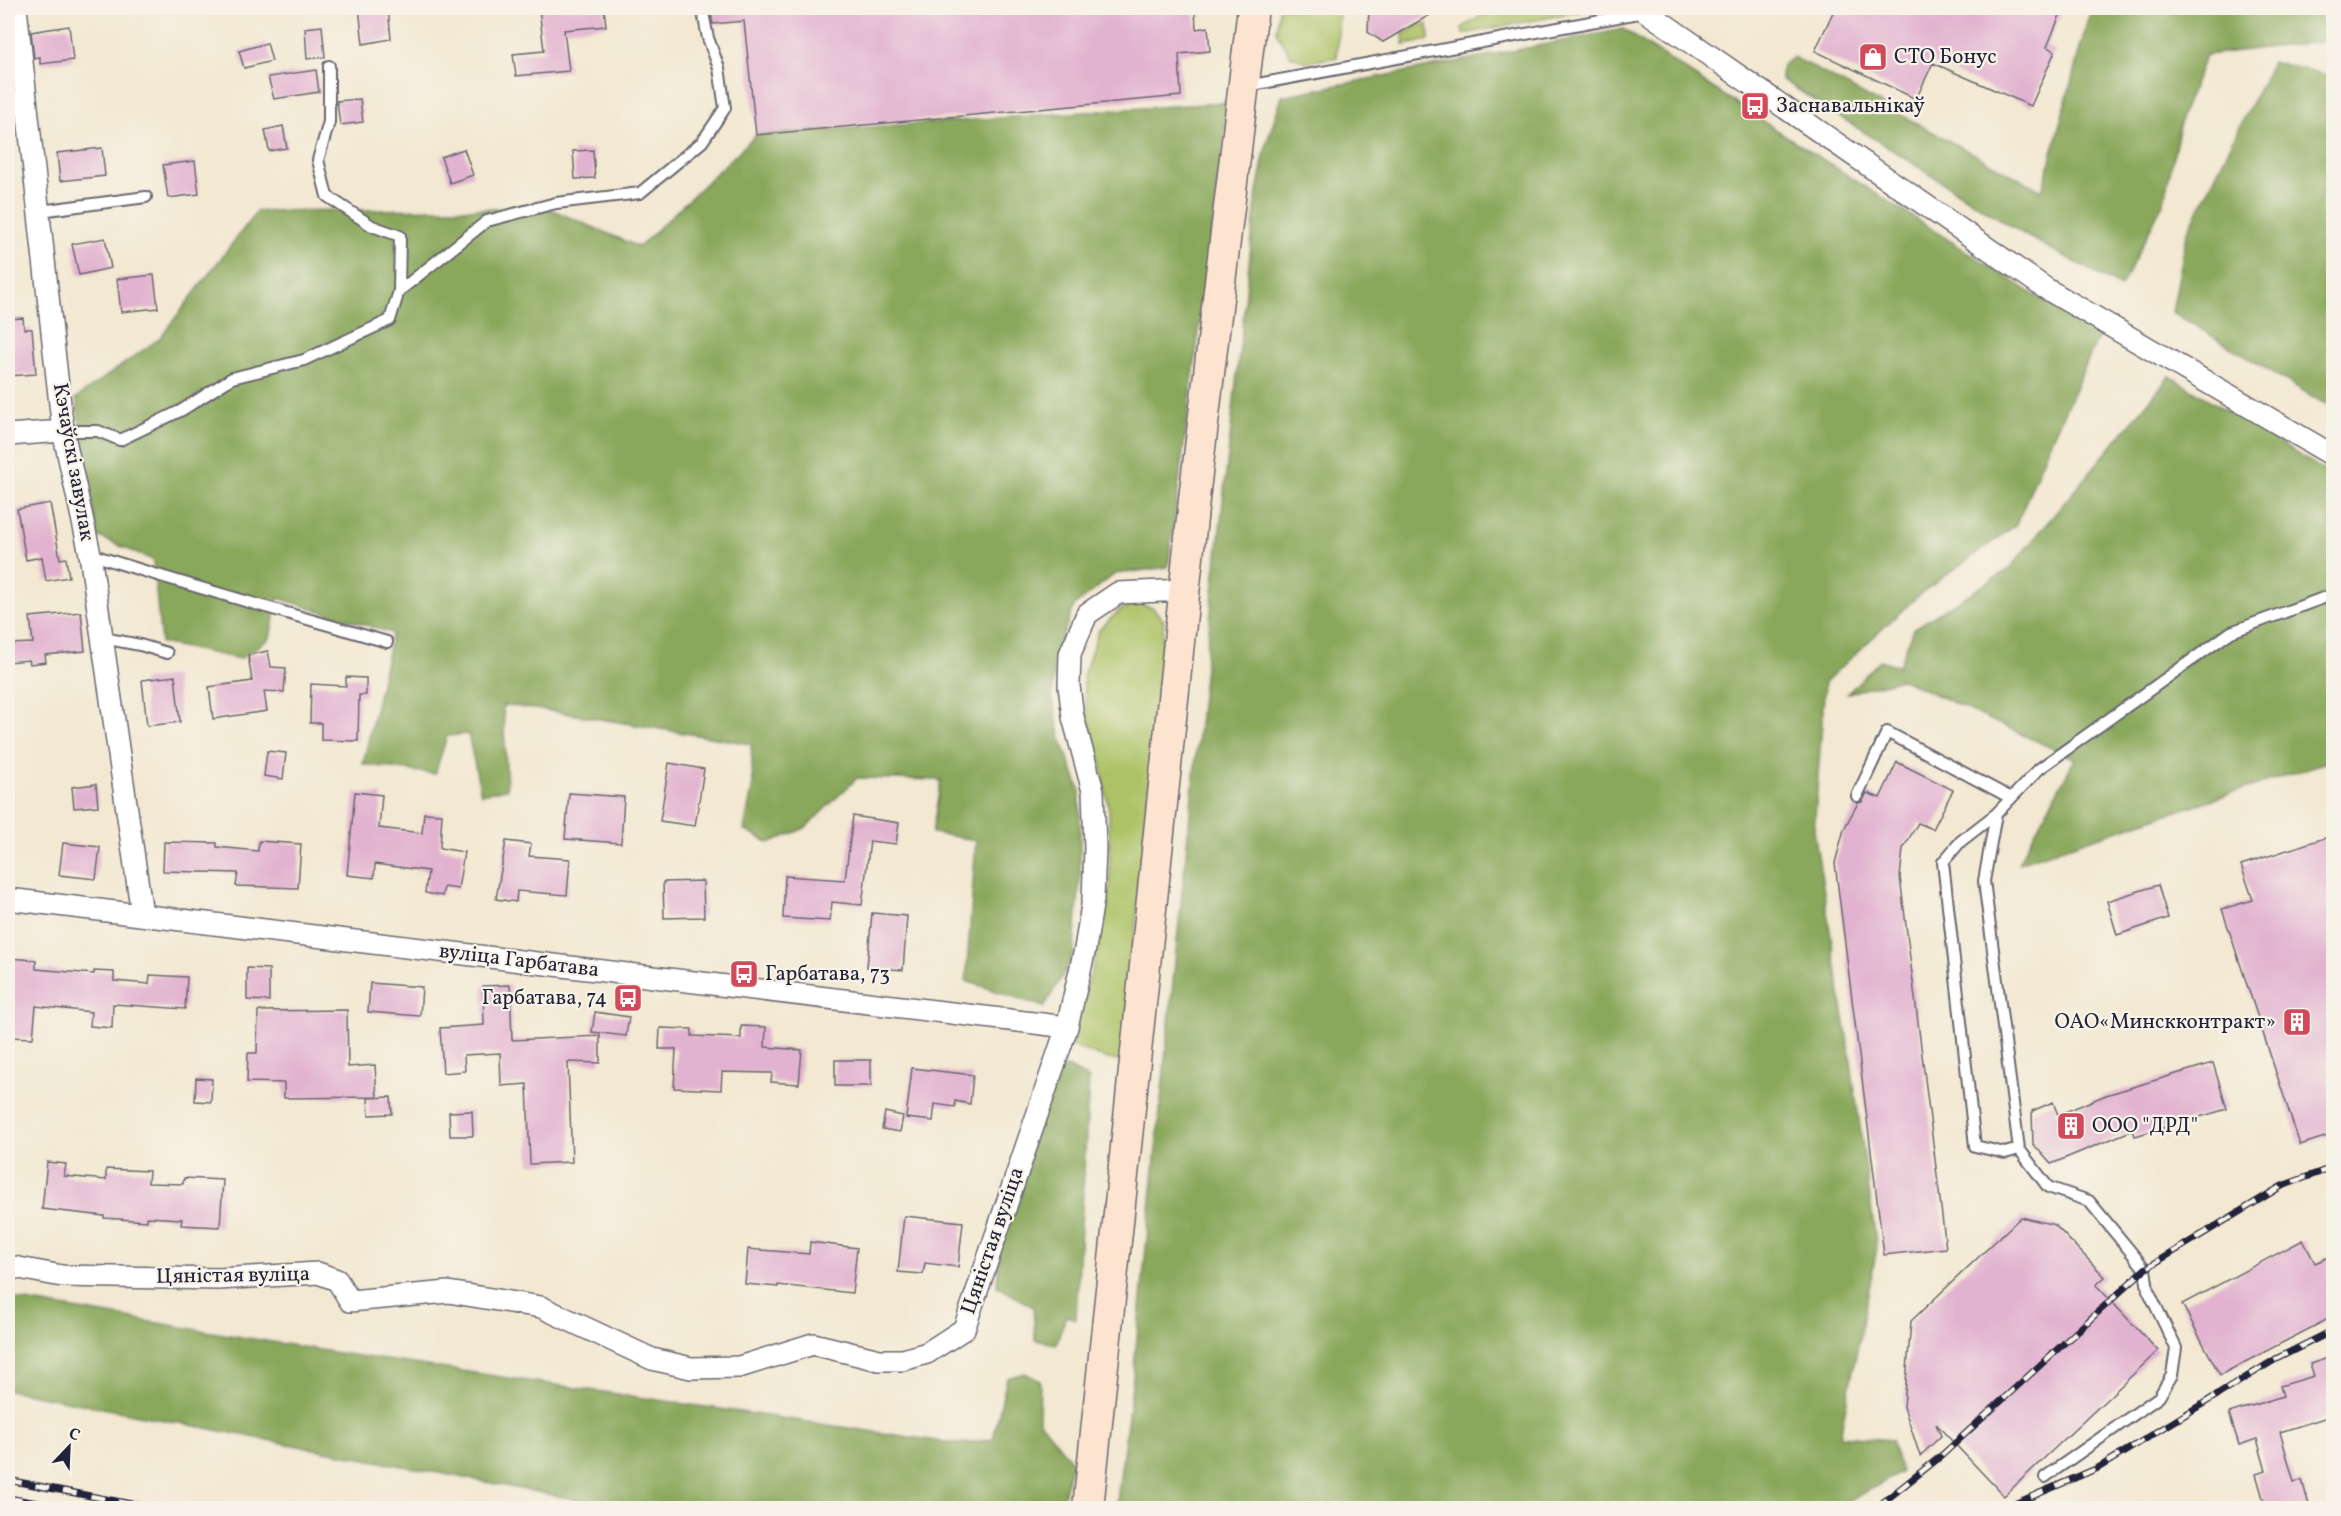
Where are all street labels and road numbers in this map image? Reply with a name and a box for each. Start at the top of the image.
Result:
street label: Кэчаўскі завулак [45,381,101,543]
street label: вуліца Гарбатава [437,937,601,985]
street label: Цяністая вуліца [954,1163,1032,1319]
street label: Цяністая вуліца [156,1260,310,1292]

